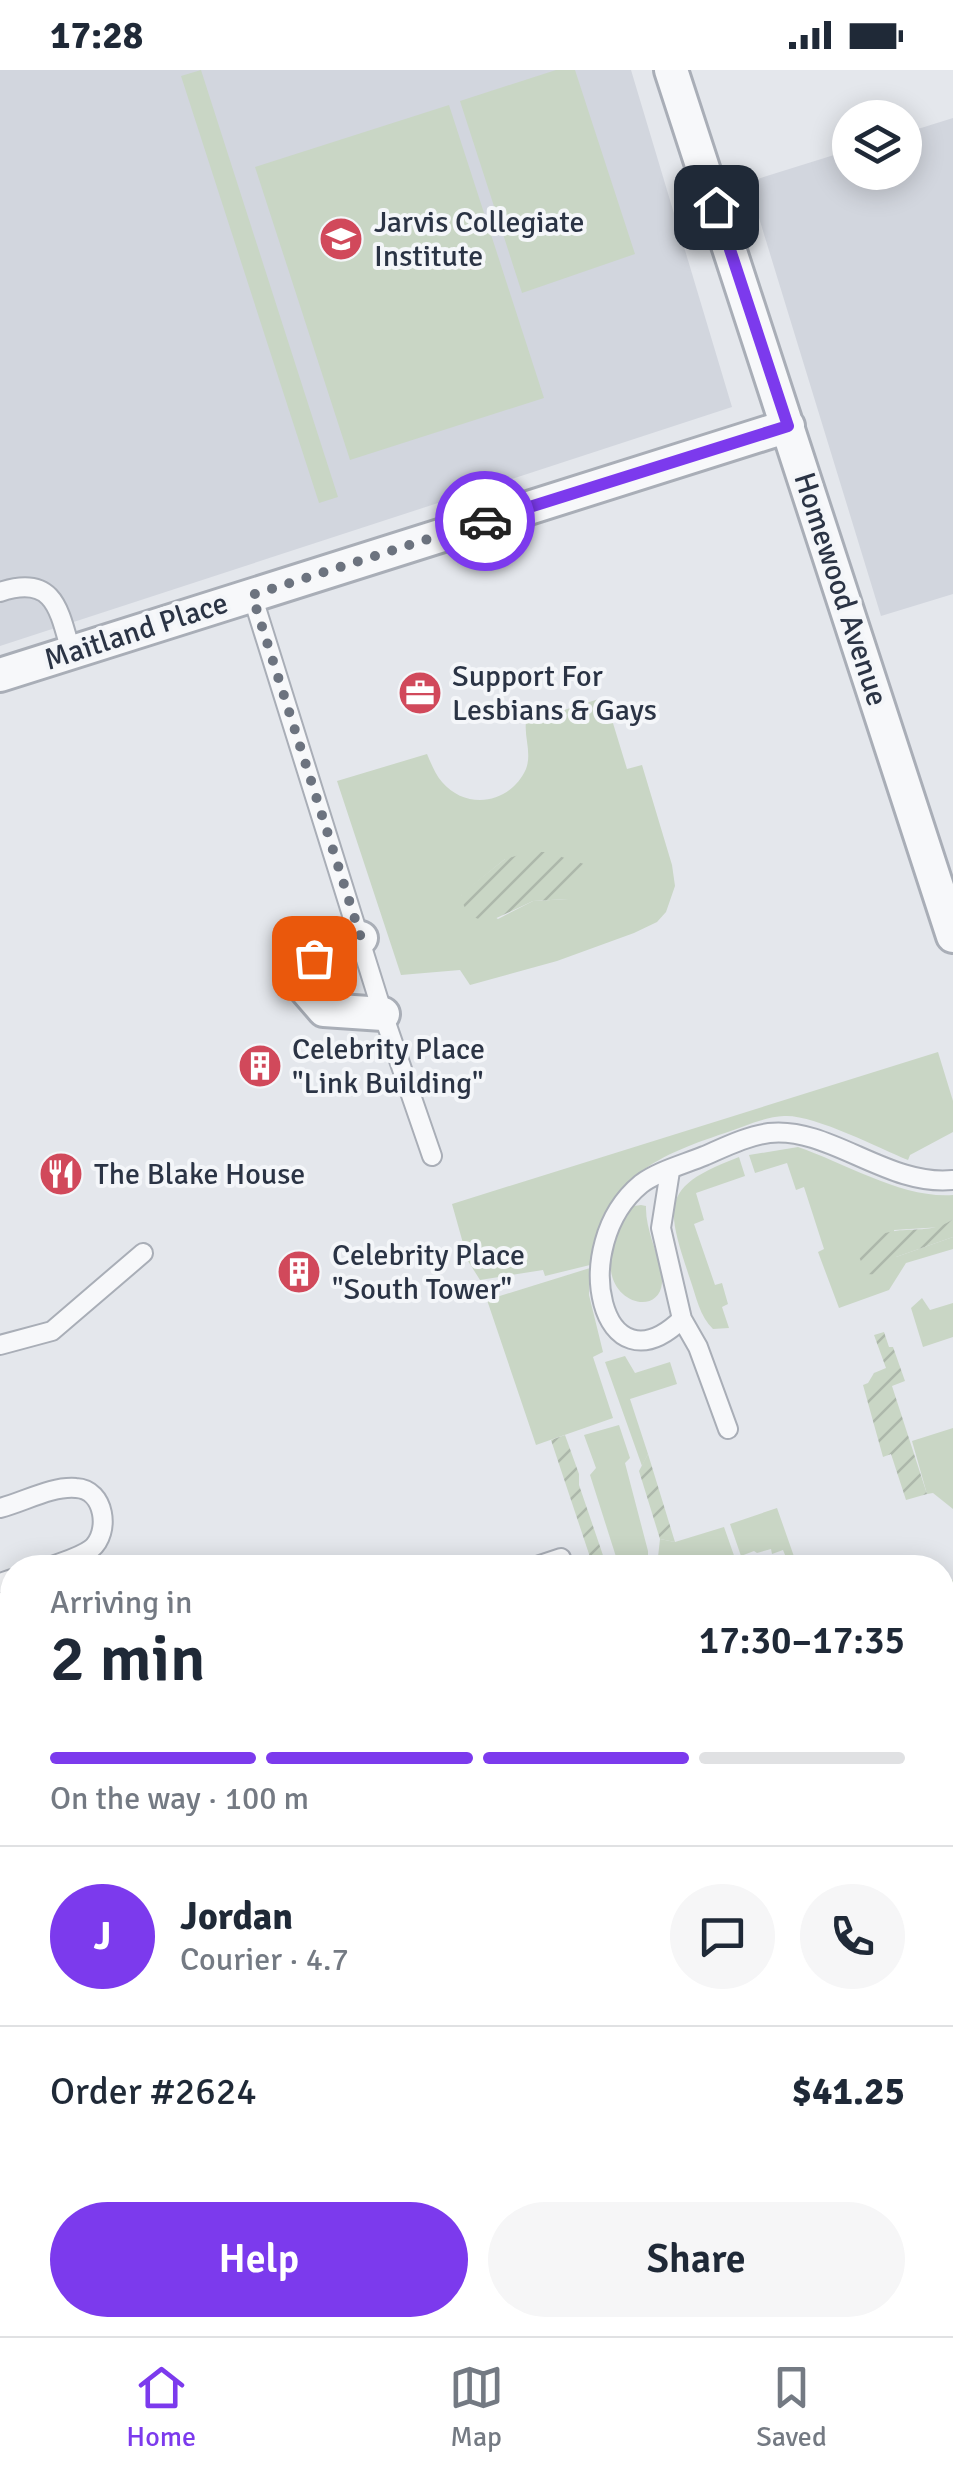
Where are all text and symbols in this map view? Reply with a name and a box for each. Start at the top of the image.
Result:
text: 17:28 [50,12,143,59]
map controls [832,100,922,190]
button: layers [832,100,922,190]
pin [674,165,759,250]
icon: home [689,180,744,235]
place label: Jarvis Collegiate Institute [374,204,584,275]
school or university icon: Jarvis Collegiate Institute [318,216,364,262]
street label: Homewood Avenue [785,468,896,711]
courier [435,471,535,571]
icon: car [458,494,513,549]
street label: Maitland Place [40,584,233,679]
place label: Support For Lesbians & Gays [452,658,657,729]
office icon: Support For Lesbians & Gays [397,670,443,716]
pin [272,916,357,1001]
icon: bag [287,931,342,986]
place label: Celebrity Place "Link Building" [292,1031,485,1102]
building icon: Celebrity Place "Link Building" [237,1043,283,1089]
restaurant icon: The Blake House [38,1151,84,1197]
place label: The Blake House [94,1156,305,1193]
place label: Celebrity Place "South Tower" [332,1237,525,1308]
building icon: Celebrity Place "South Tower" [276,1249,322,1295]
text: Arriving in [50,1583,192,1622]
text: 17:30–17:35 [699,1617,905,1664]
text: 2 min [50,1619,206,1699]
text: On the way · 100 m [50,1779,309,1818]
button: chat [670,1884,775,1989]
button: phone [800,1884,905,1989]
text: Jordan [180,1893,293,1940]
text: J [94,1913,111,1960]
text: Courier · 4.7 [180,1940,349,1979]
text: Order #2624 [50,2068,257,2115]
text: $41.25 [792,2068,905,2115]
button: Help [50,2202,468,2317]
button: Share [488,2202,905,2317]
tab: Home [126,2360,196,2454]
tab: Map [449,2360,504,2454]
tab: Saved [756,2360,827,2454]

